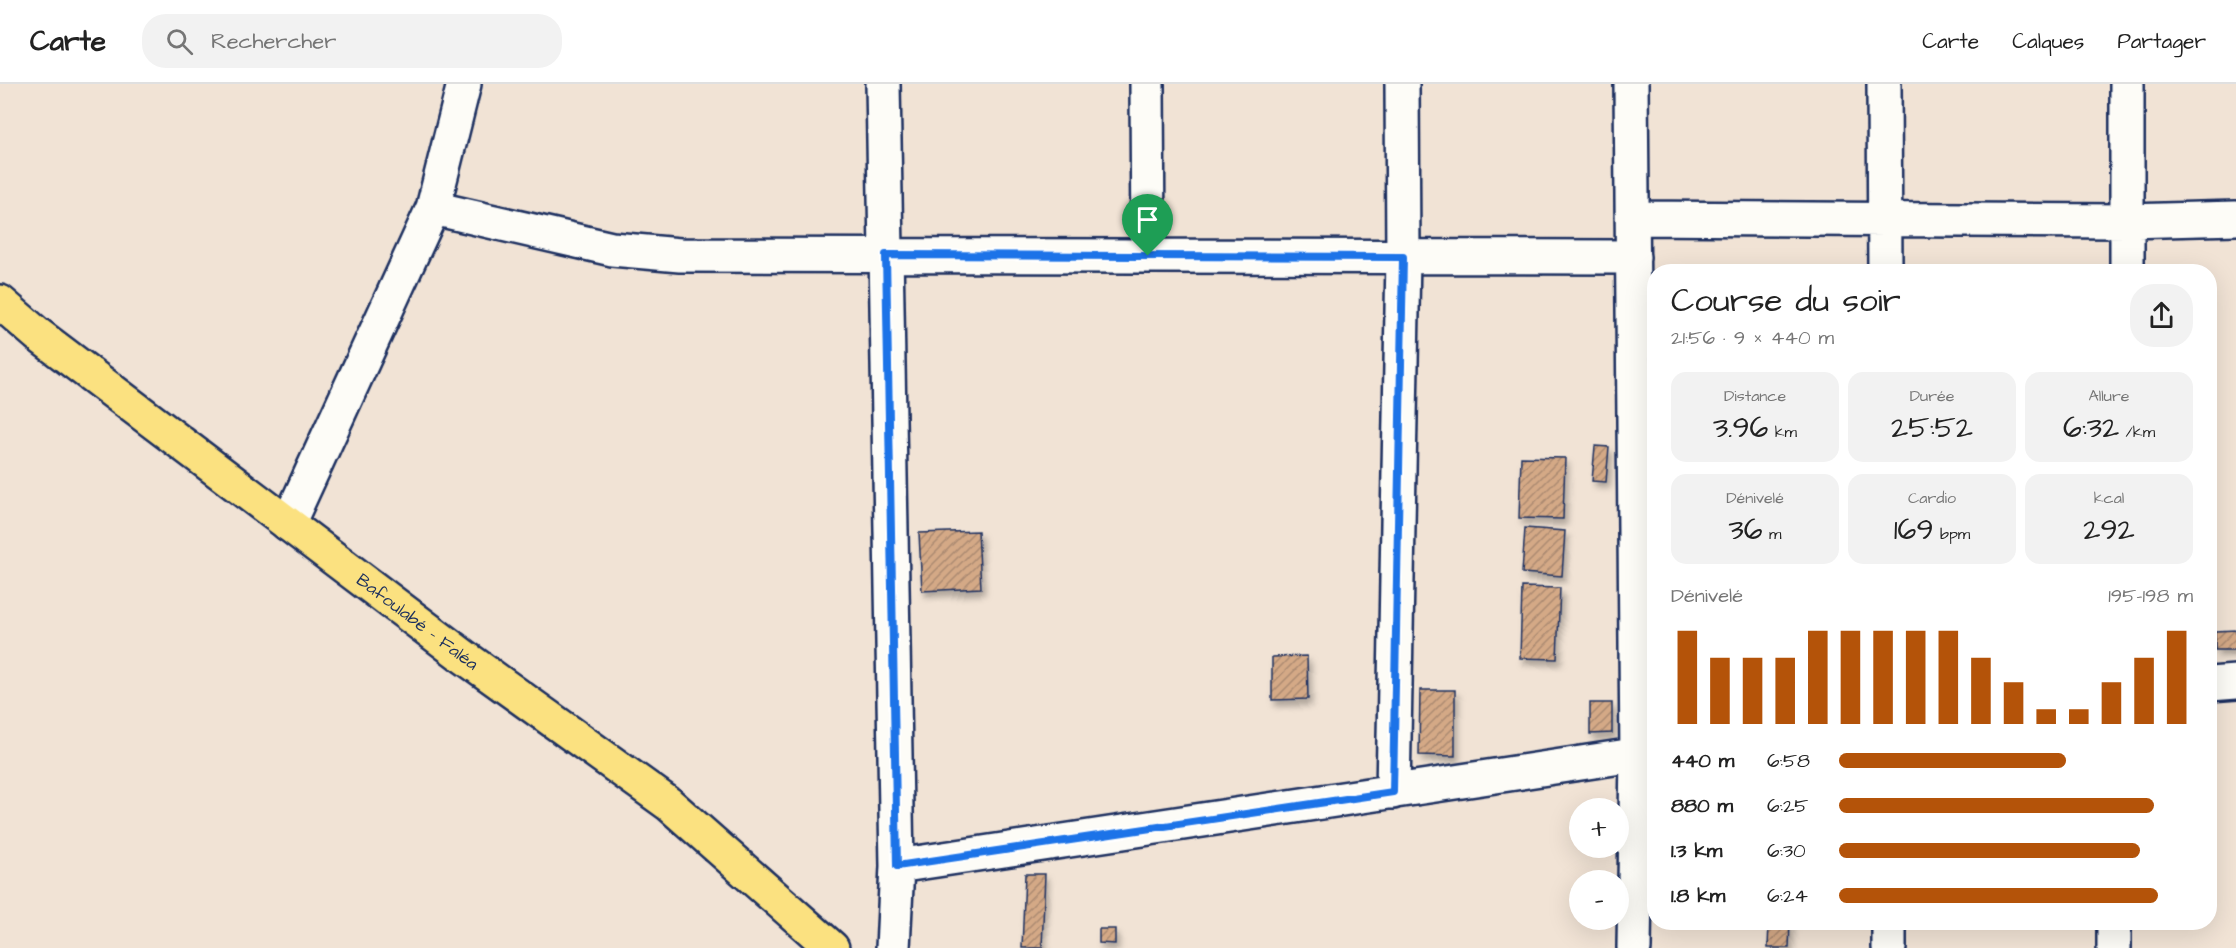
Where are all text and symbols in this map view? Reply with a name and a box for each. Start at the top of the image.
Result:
search box [142,14,562,68]
text: Carte [30,22,106,61]
icon: search [163,25,196,58]
text: Rechercher [211,26,336,57]
text: Carte [1922,27,1979,56]
text: Calques [2012,27,2084,56]
text: Partager [2117,27,2206,56]
pin [1122,194,1173,256]
icon: arrive [1131,203,1164,236]
text: Course du soir [1671,278,1901,324]
button: share [2130,284,2193,347]
text: 21:56 · 9 × 440 m [1671,324,1834,352]
text: Distance [1724,385,1786,407]
text: Durée [1910,385,1954,407]
text: Allure [2089,385,2129,407]
text: 3.96 [1713,407,1768,449]
text: 25:52 [1891,407,1973,449]
text: 6:32 [2063,407,2119,449]
text: km [1768,421,1797,443]
text: /km [2119,421,2155,443]
text: Dénivelé [1726,487,1784,509]
text: Cardio [1908,487,1956,509]
text: kcal [2094,487,2124,509]
text: 36 [1729,509,1763,551]
text: 169 [1894,509,1933,551]
text: 292 [2083,509,2135,551]
text: m [1763,523,1781,545]
text: bpm [1933,523,1970,545]
street label: Bafoulabé - Faléa [351,568,484,676]
text: Dénivelé [1671,582,1743,610]
text: 195–198 m [2108,582,2193,610]
text: 440 m [1671,747,1734,775]
text: 6:58 [1767,747,1810,775]
text: 880 m [1671,792,1733,820]
text: 6:25 [1767,792,1808,820]
map controls [1569,798,1629,930]
button: + [1569,798,1629,858]
text: 1.3 km [1671,837,1722,865]
text: 6:30 [1767,837,1806,865]
button: − [1569,870,1629,930]
text: 1.8 km [1671,882,1725,910]
text: 6:24 [1767,882,1808,910]

